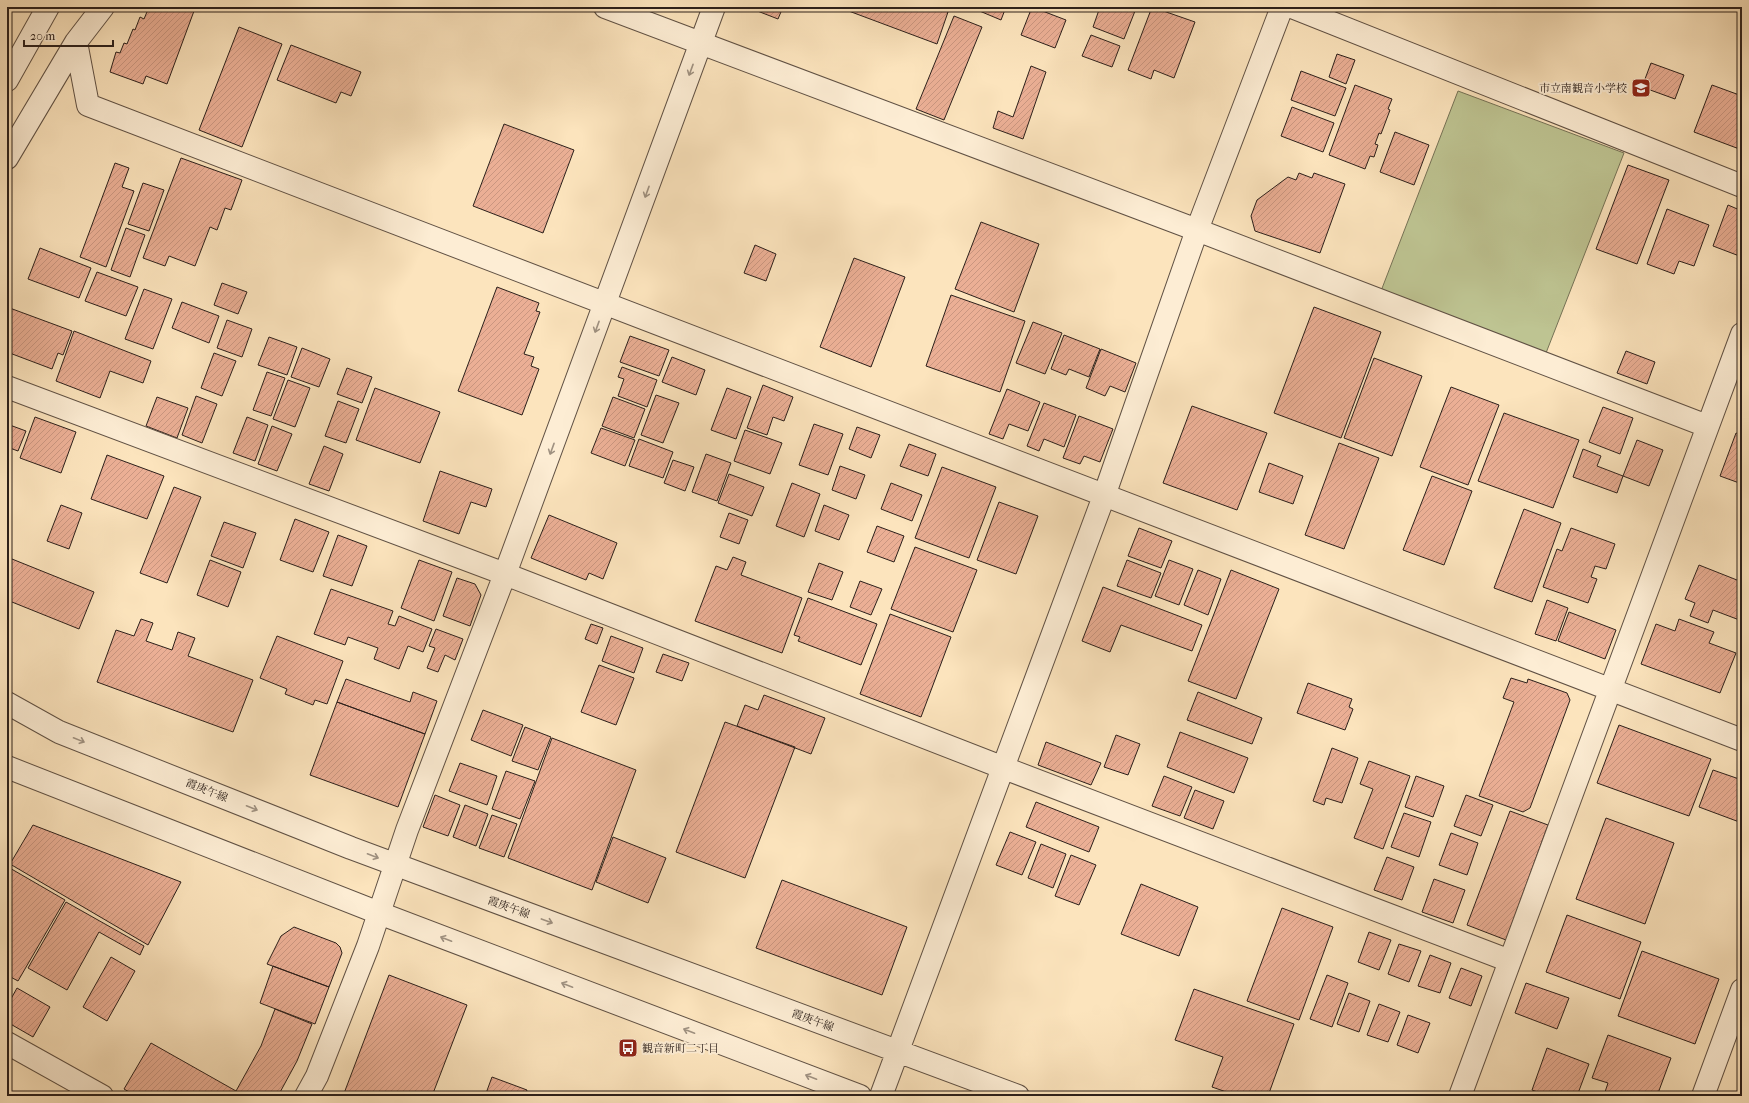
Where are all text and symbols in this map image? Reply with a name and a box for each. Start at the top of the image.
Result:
scale bar [24,22,113,48]
text: 20 m [30,29,55,43]
one-way arrow [687,63,695,75]
school or university icon: 市立南観音小学校 [1630,77,1652,99]
place label: 市立南観音小学校 [1539,82,1627,95]
one-way arrow [642,186,650,198]
one-way arrow [592,321,600,333]
one-way arrow [547,442,555,454]
one-way arrow [72,736,84,744]
street label: 霞庚午線 [184,776,230,805]
one-way arrow [245,805,257,813]
one-way arrow [366,852,378,860]
street label: 霞庚午線 [486,894,532,921]
one-way arrow [541,917,553,925]
one-way arrow [440,934,452,942]
one-way arrow [562,980,574,988]
street label: 霞庚午線 [790,1007,836,1034]
one-way arrow [683,1026,695,1034]
bus stop icon: 観音新町二丁目 [617,1037,639,1059]
place label: 観音新町二丁目 [642,1042,719,1055]
one-way arrow [805,1072,817,1080]

